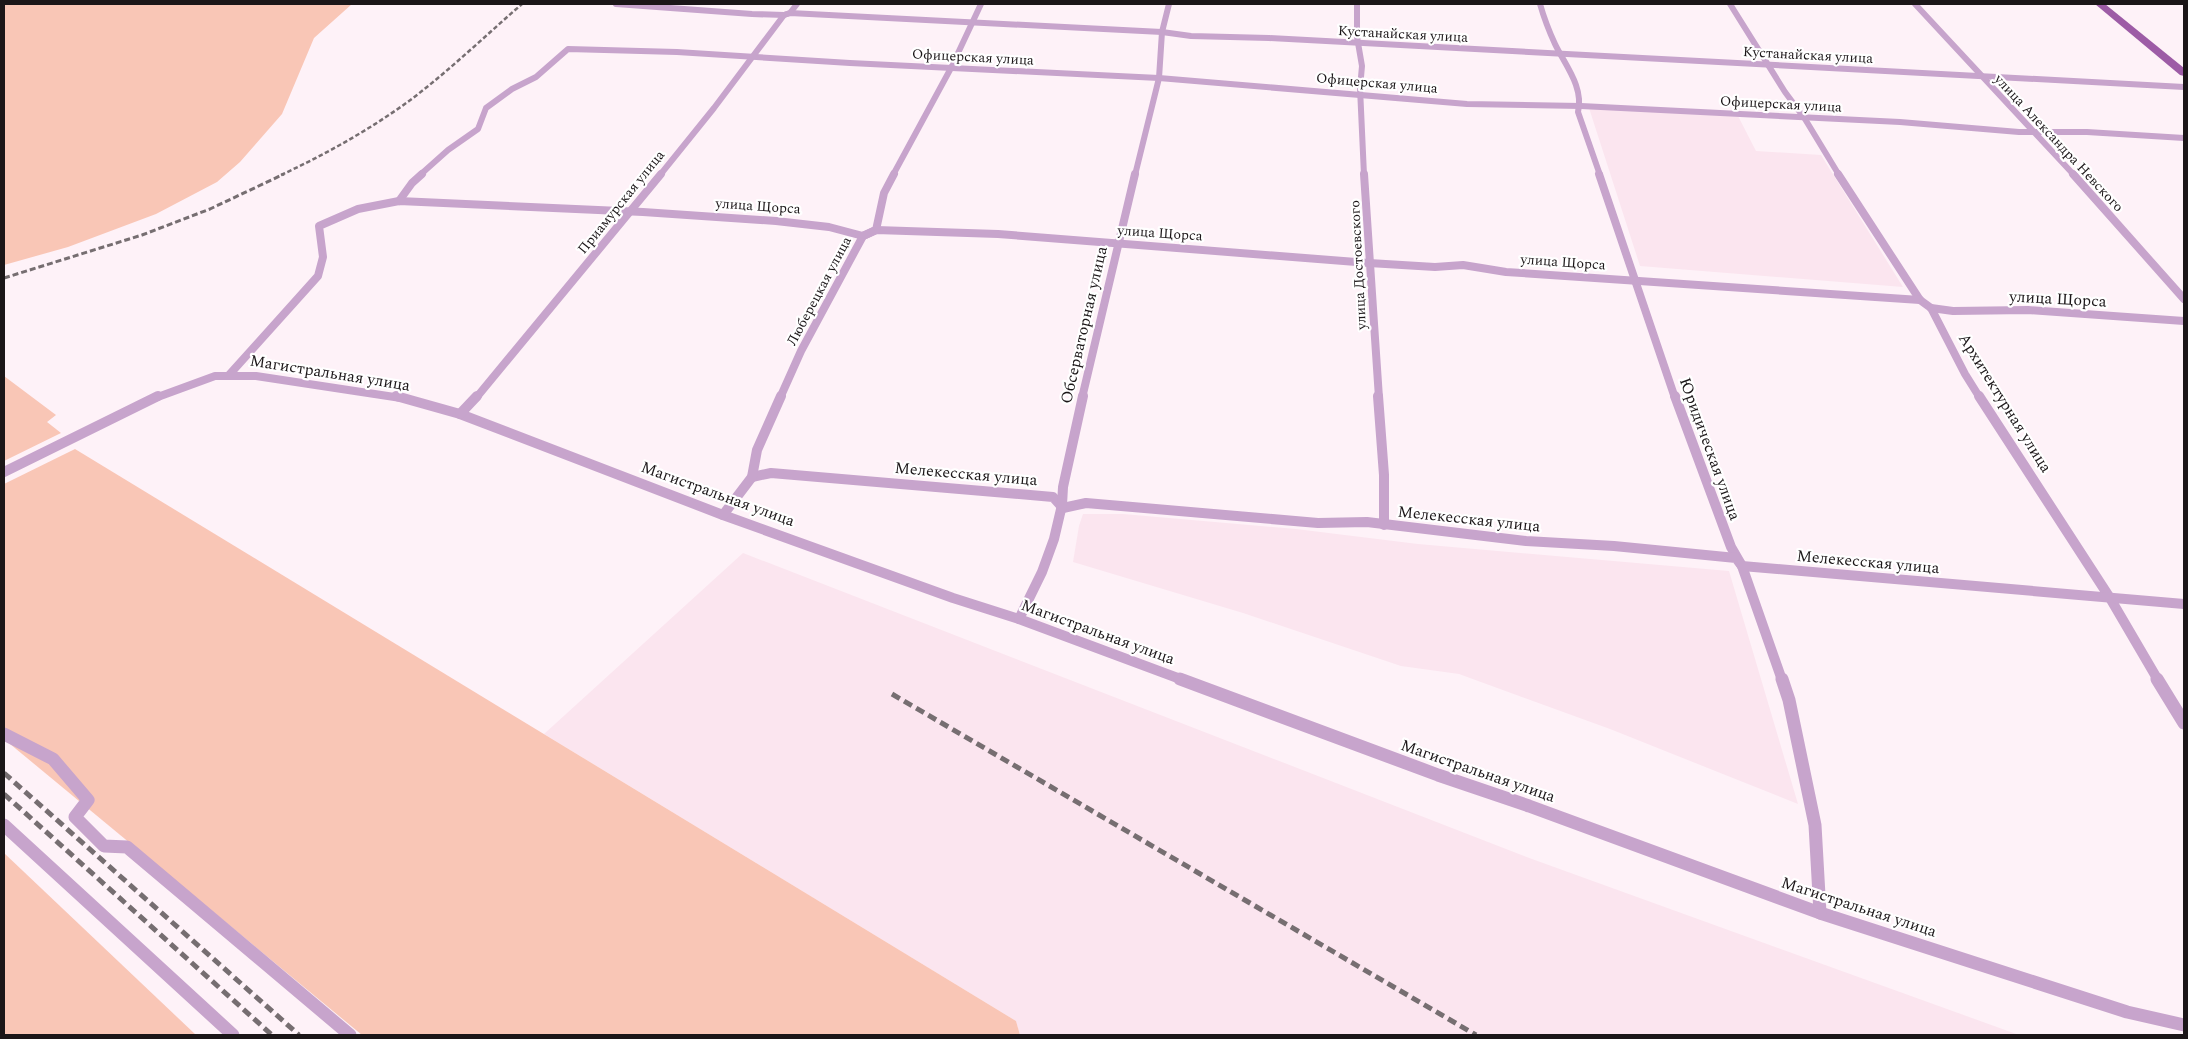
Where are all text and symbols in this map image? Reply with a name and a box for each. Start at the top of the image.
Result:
street label: Кустанайская улица [1337,20,1469,48]
street label: Кустанайская улица [1742,41,1874,69]
street label: Офицерская улица [912,43,1035,71]
street label: Офицерская улица [1315,67,1439,99]
street label: улица Александра Невского [1989,69,2129,217]
street label: Офицерская улица [1720,90,1843,118]
street label: Приамурская улица [572,145,670,259]
street label: улица Щорса [714,192,801,219]
street label: улица Достоевского [1344,200,1372,331]
street label: улица Щорса [1116,219,1203,246]
street label: Люберецкая улица [781,232,857,349]
street label: Обсерваторная улица [1054,244,1114,406]
street label: улица Щорса [1519,248,1606,275]
street label: улица Щорса [2008,284,2107,314]
street label: Архитектурная улица [1952,329,2058,478]
street label: Магистральная улица [248,348,412,398]
street label: Юридическая улица [1673,374,1747,524]
street label: Магистральная улица [638,455,798,533]
street label: Мелекесская улица [894,456,1039,492]
street label: Мелекесская улица [1397,500,1542,538]
street label: Мелекесская улица [1796,544,1941,580]
street label: Магистральная улица [1018,593,1178,671]
street label: Магистральная улица [1397,733,1559,809]
street label: Магистральная улица [1778,871,1940,944]

